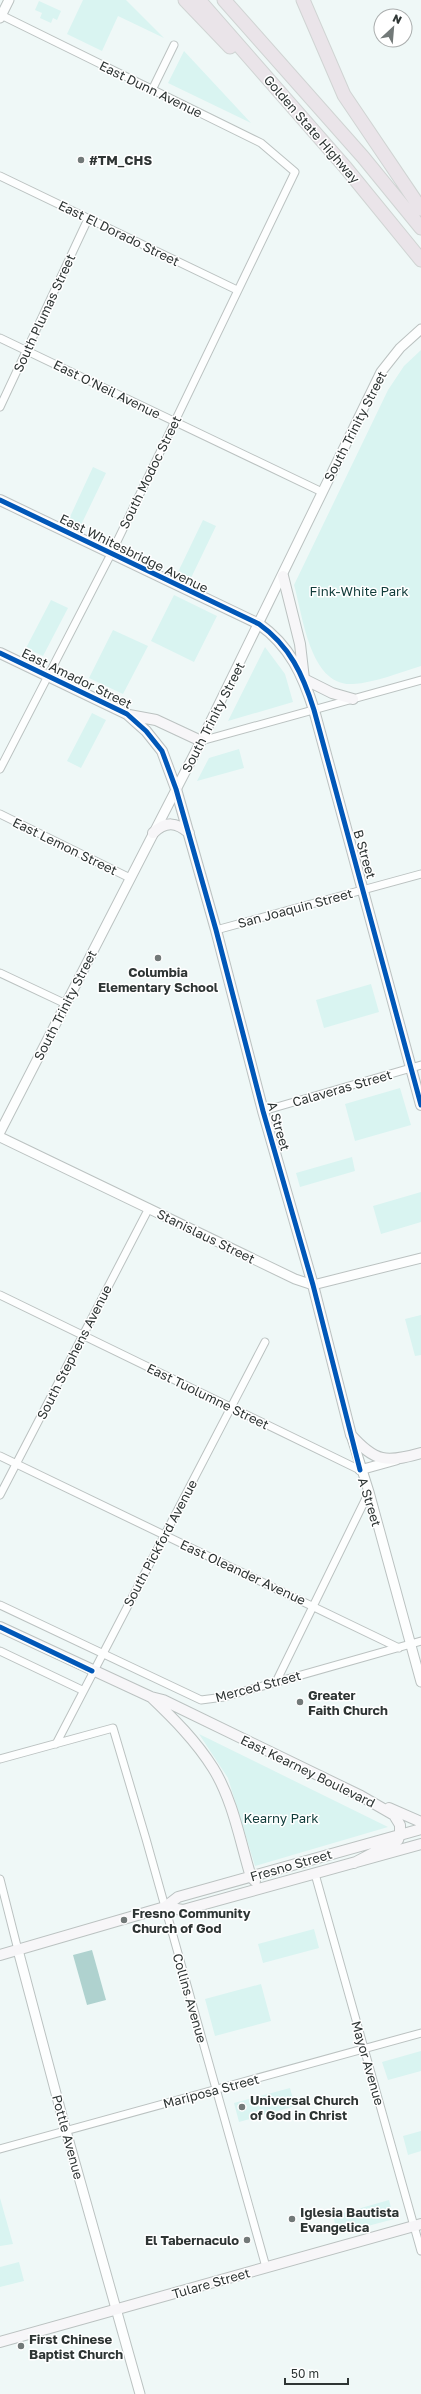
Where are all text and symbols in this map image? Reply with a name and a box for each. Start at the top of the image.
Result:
north arrow [373,8,413,48]
text: N [391,11,404,26]
street label: East Dunn Avenue [97,57,205,121]
street label: Golden State Highway [261,72,364,187]
place label: #TM_CHS [89,152,152,168]
marker: #TM_CHS [76,155,86,165]
street label: East El Dorado Street [56,197,182,269]
street label: South Plumas Street [10,251,78,375]
street label: East O'Neil Avenue [51,356,163,422]
street label: South Trinity Street [320,368,390,484]
street label: South Modoc Street [116,413,184,531]
street label: East Whitesbridge Avenue [57,510,211,596]
park label: Fink-White Park [309,583,409,599]
street label: East Amador Street [19,644,135,712]
street label: South Trinity Street [178,659,248,775]
street label: East Lemon Street [10,814,120,878]
street label: B Street [350,828,380,880]
street label: San Joaquin Street [236,885,354,931]
street label: South Trinity Street [30,947,100,1063]
marker: Columbia Elementary School [153,953,163,963]
place label: Columbia Elementary School [98,964,219,995]
street label: Calaveras Street [290,1066,394,1110]
street label: A Street [264,1100,294,1152]
street label: Stanislaus Street [154,1205,258,1267]
street label: South Stephens Avenue [33,1282,115,1422]
street label: East Tuolumne Street [144,1359,272,1433]
street label: A Street [355,1476,385,1528]
street label: South Pickford Avenue [120,1477,200,1609]
street label: East Oleander Avenue [178,1536,308,1608]
street label: Merced Street [213,1667,303,1705]
place label: Greater Faith Church [308,1687,388,1718]
marker: Greater Faith Church [295,1697,305,1707]
street label: East Kearney Boulevard [238,1731,378,1811]
park label: Kearny Park [243,1810,319,1826]
street label: Fresno Street [248,1846,334,1884]
place label: Fresno Community Church of God [132,1905,251,1936]
marker: Fresno Community Church of God [119,1915,129,1925]
street label: Collins Avenue [170,1951,210,2045]
street label: Mayor Avenue [348,2019,388,2107]
street label: Mariposa Street [161,2070,261,2112]
place label: Universal Church of God in Christ [250,2092,359,2123]
street label: Pottle Avenue [49,2093,87,2181]
marker: Universal Church of God in Christ [237,2102,247,2112]
place label: Iglesia Bautista Evangelica [300,2204,400,2235]
marker: Iglesia Bautista Evangelica [287,2214,297,2224]
place label: El Tabernaculo [145,2232,239,2248]
marker: El Tabernaculo [242,2235,252,2245]
street label: Tulare Street [170,2264,252,2302]
place label: First Chinese Baptist Church [29,2331,123,2362]
marker: First Chinese Baptist Church [16,2341,26,2351]
scale bar [285,2360,348,2386]
text: 50 m [291,2366,319,2381]

